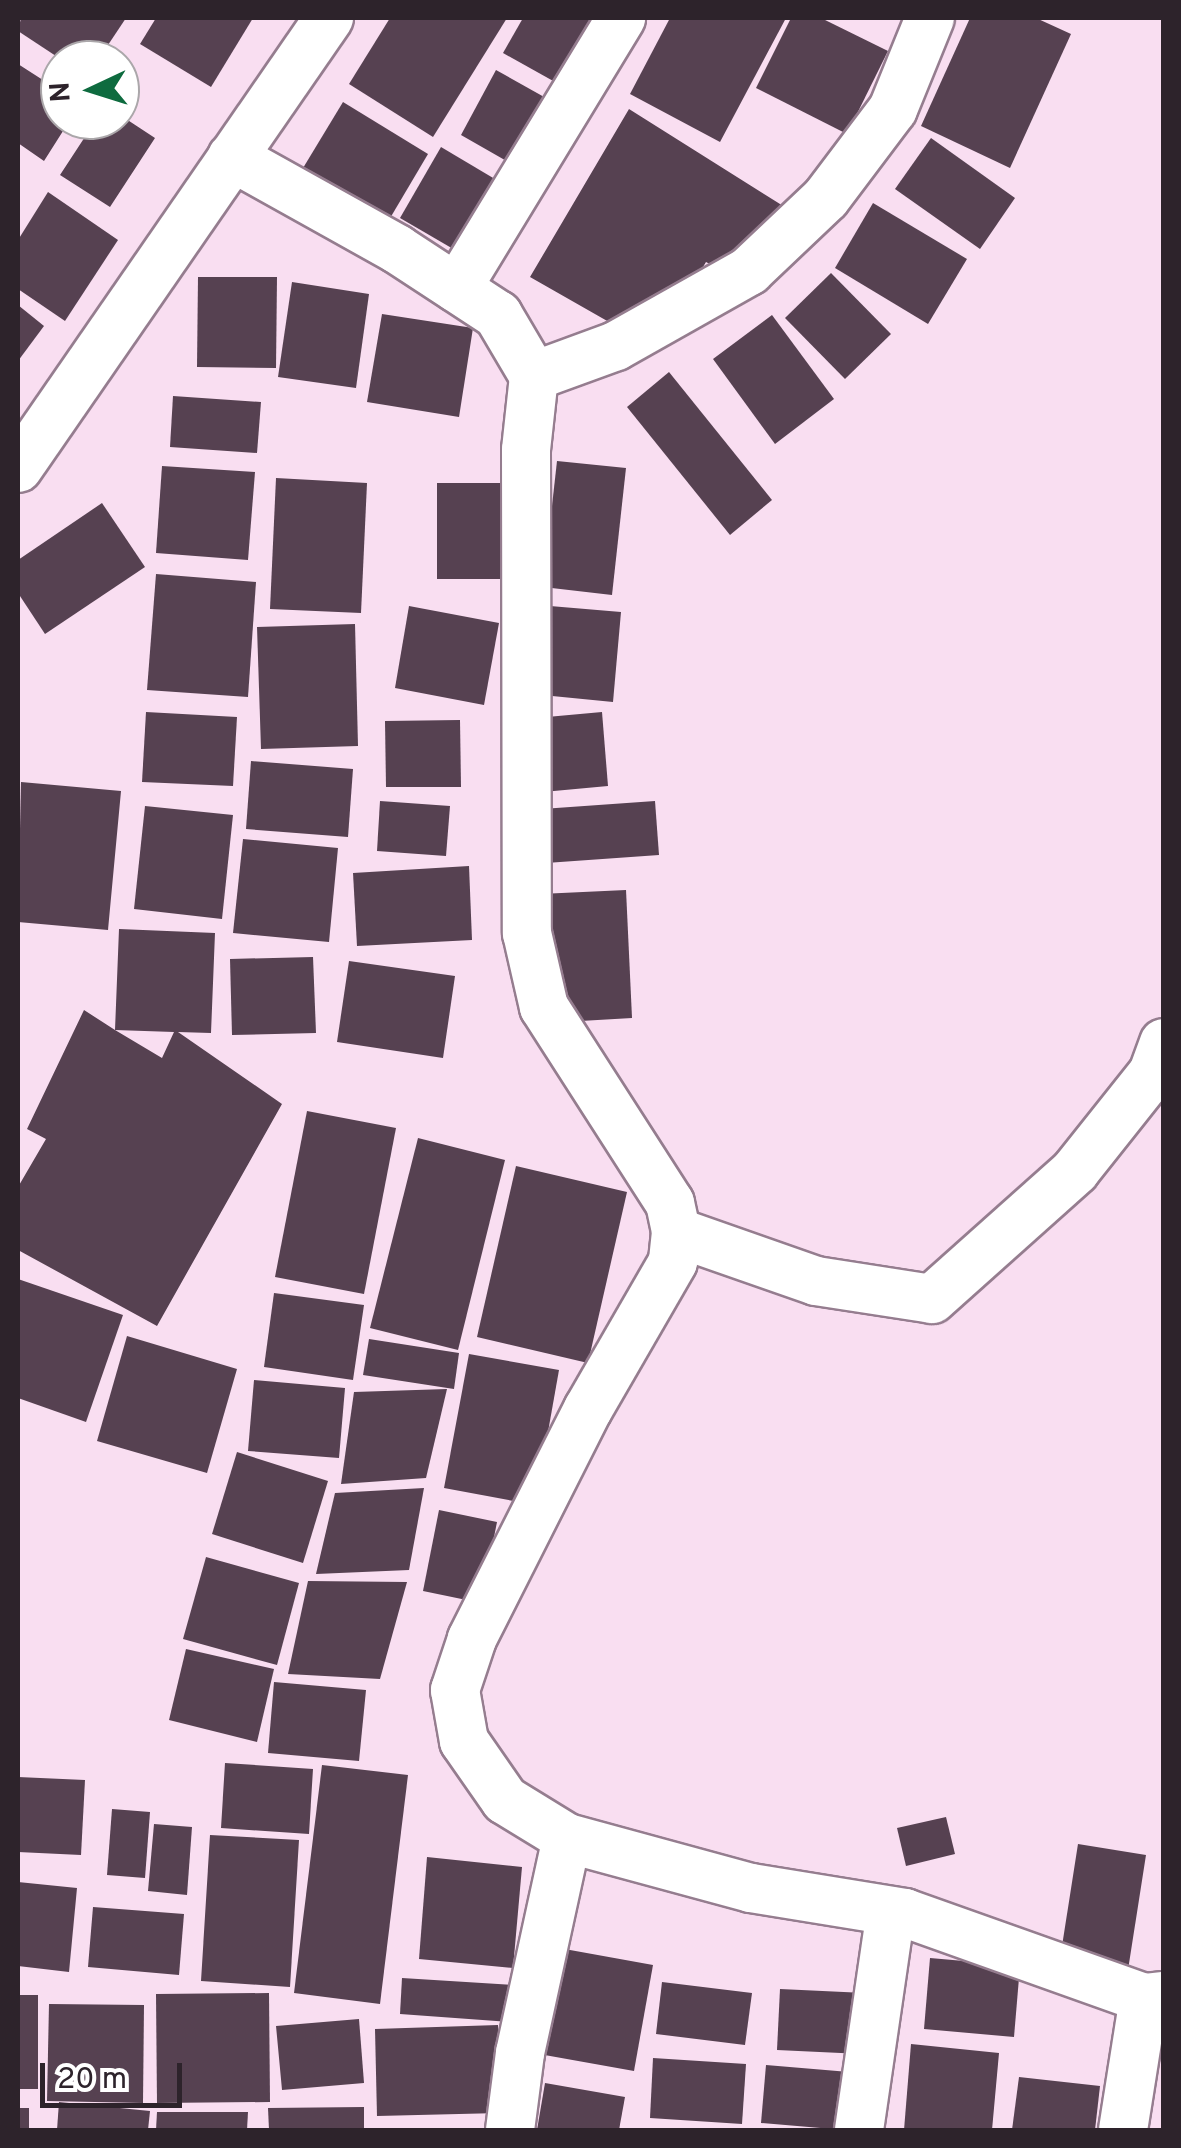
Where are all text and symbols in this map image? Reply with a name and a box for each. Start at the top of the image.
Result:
north arrow [40,40,140,140]
text: N [43,81,81,103]
scale bar [45,2043,188,2105]
text: 20 m [57,2062,127,2099]

